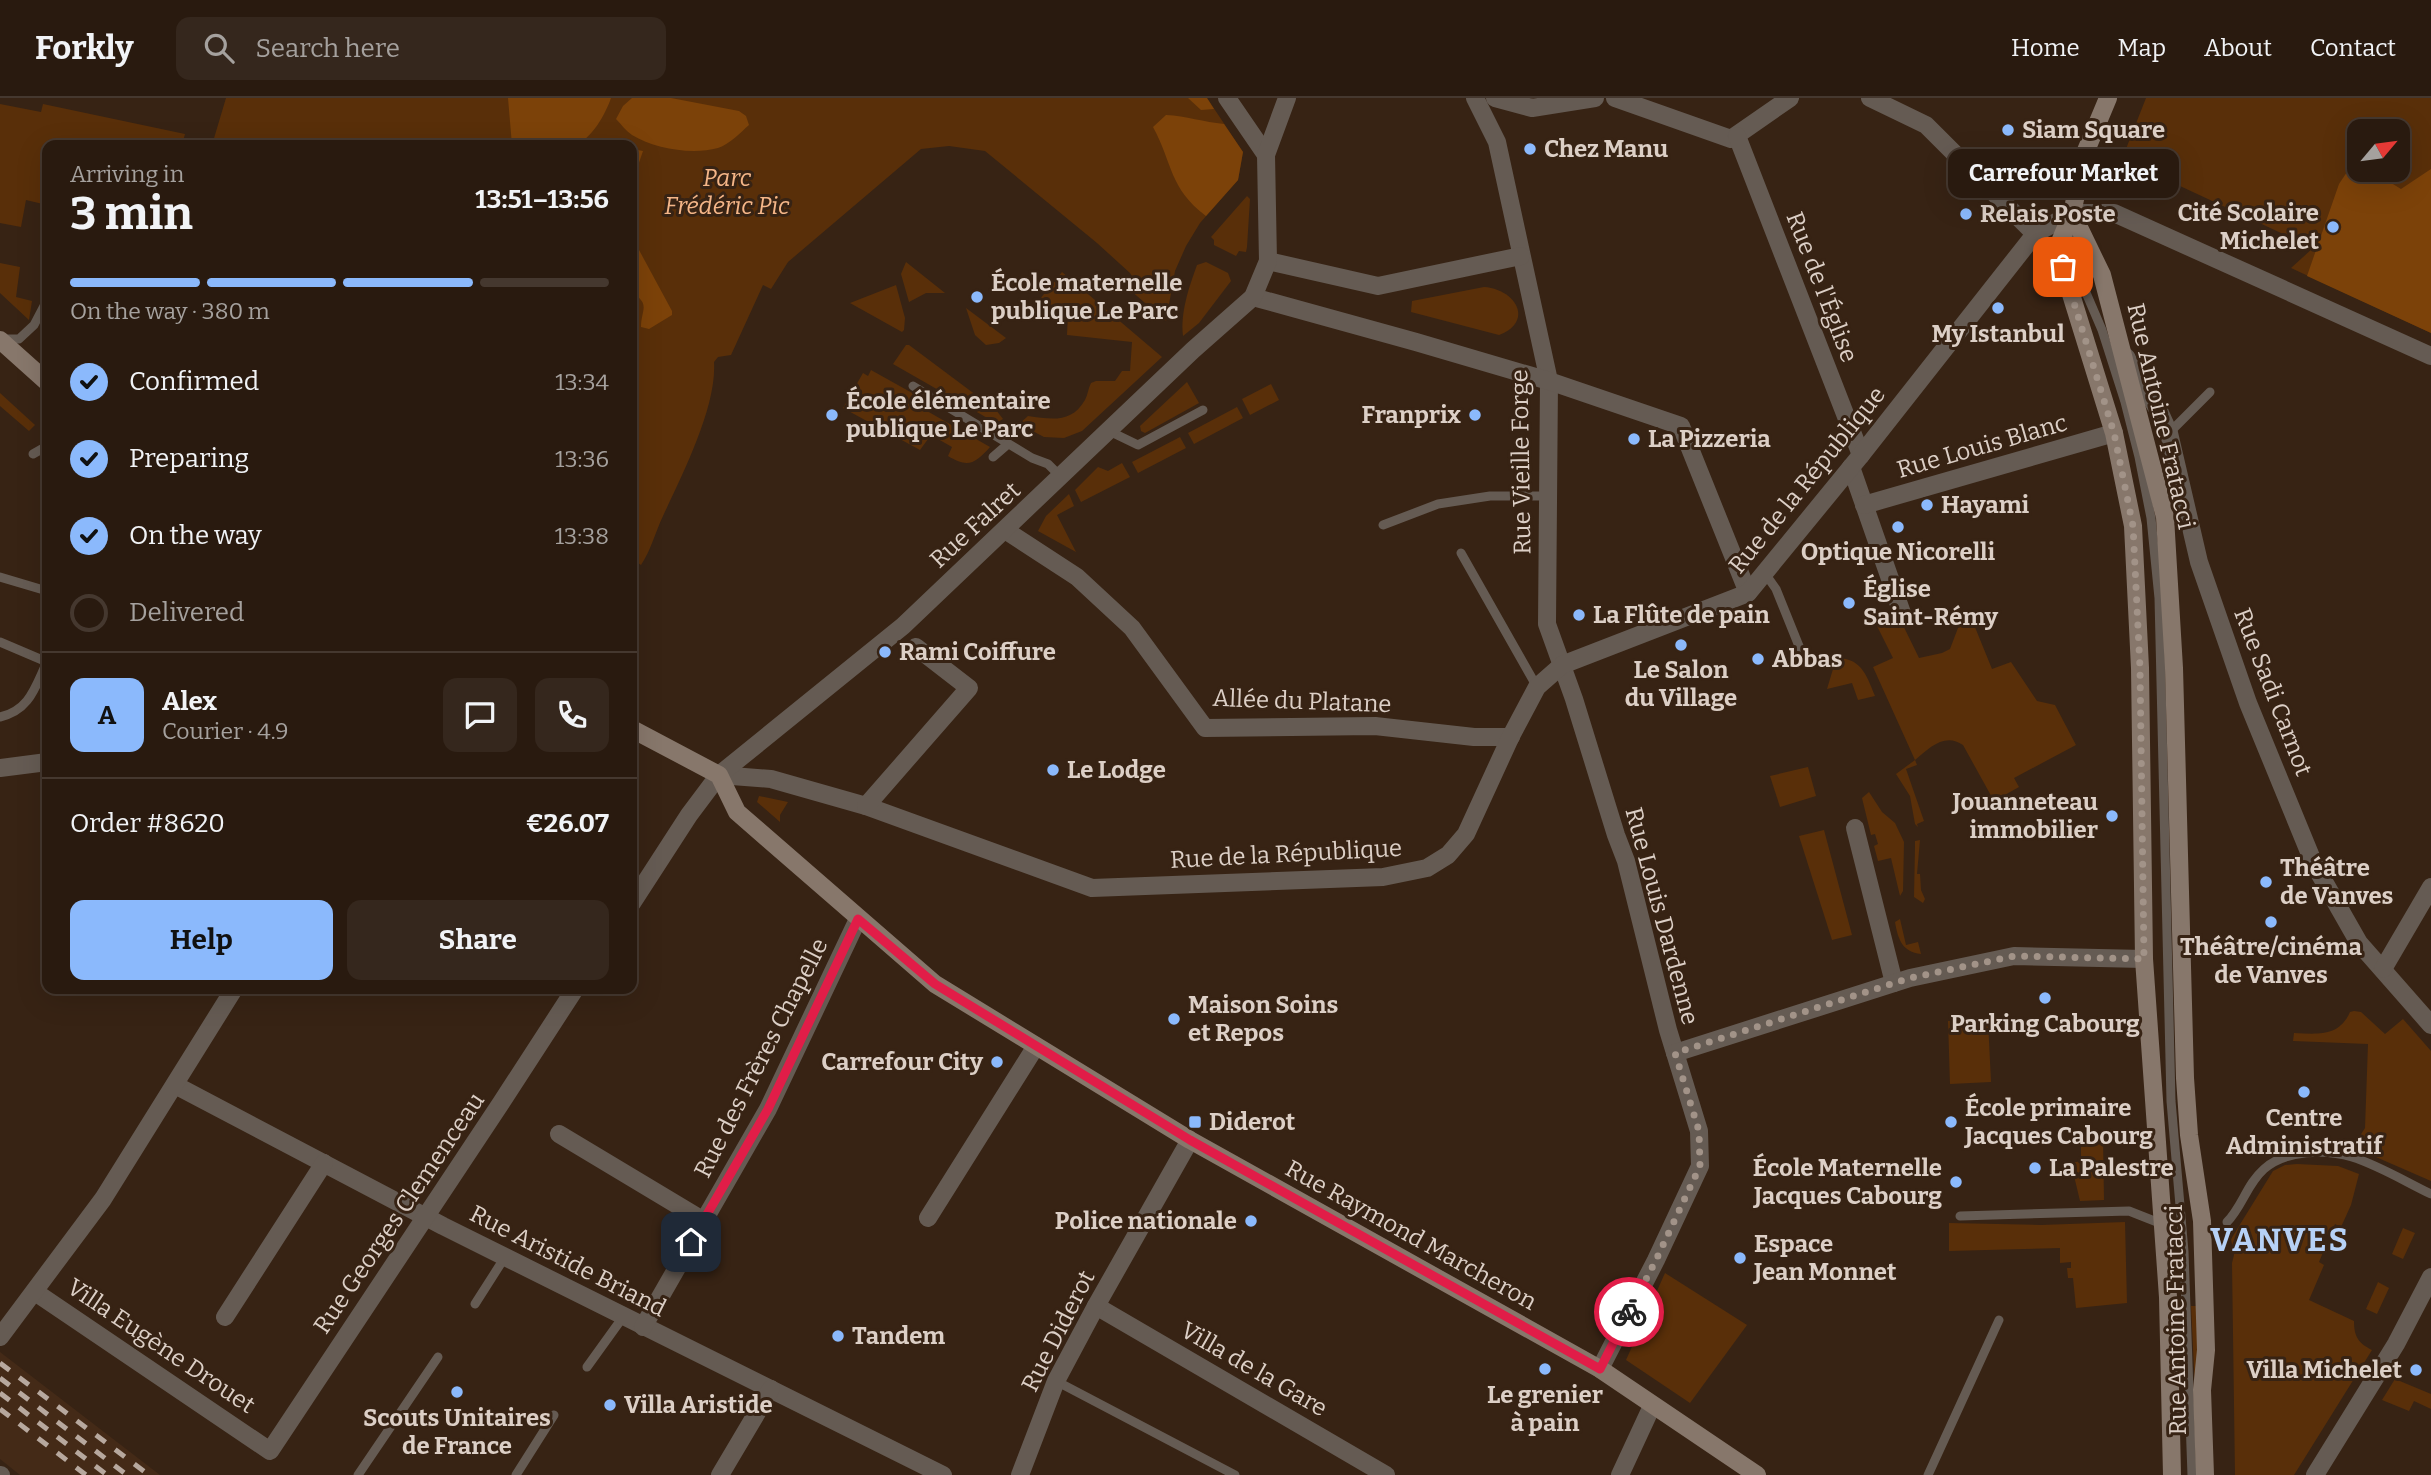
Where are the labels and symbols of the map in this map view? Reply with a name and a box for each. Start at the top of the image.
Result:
place label: Siam Square [2022,116,2165,144]
north arrow [2347,119,2410,182]
marker: Siam Square [2000,122,2016,138]
place label: Chez Manu [1544,135,1668,163]
marker: Chez Manu [1522,141,1538,157]
callout: Carrefour Market [1948,148,2178,197]
park label: Parc Frédéric Pic [664,164,790,220]
place label: Cité Scolaire Michelet [2178,199,2320,255]
place label: Relais Poste [1980,200,2116,228]
marker: Relais Poste [1958,206,1974,222]
street label: Rue de l'Église [1781,208,1864,366]
marker: Cité Scolaire Michelet [2325,219,2341,235]
pin [2033,237,2093,297]
place label: École maternelle publique Le Parc [991,267,1182,325]
marker: École maternelle publique Le Parc [969,289,985,305]
marker: My Istanbul [1990,300,2006,316]
street label: Rue Antoine Fratacci [2121,300,2201,532]
place label: My Istanbul [1931,320,2065,348]
street label: Rue Vieille Forge [1505,369,1537,555]
street label: Rue de la République [1723,381,1891,579]
place label: École élémentaire publique Le Parc [846,385,1051,443]
place label: Franprix [1362,401,1461,429]
marker: École élémentaire publique Le Parc [824,407,840,423]
marker: Franprix [1467,407,1483,423]
street label: Rue Louis Blanc [1894,408,2070,484]
place label: La Pizzeria [1648,425,1771,453]
marker: La Pizzeria [1626,431,1642,447]
street label: Rue Falret [924,476,1026,574]
place label: Hayami [1941,491,2030,519]
marker: Hayami [1919,497,1935,513]
marker: Optique Nicorelli [1890,519,1906,535]
place label: Optique Nicorelli [1801,538,1996,566]
place label: Église Saint-Rémy [1863,573,1999,631]
marker: Église Saint-Rémy [1841,595,1857,611]
place label: La Flûte de pain [1593,601,1770,629]
street label: Rue Sadi Carnot [2228,604,2318,780]
marker: La Flûte de pain [1571,607,1587,623]
marker: Le Salon du Village [1673,637,1689,653]
place label: Rami Coiffure [899,638,1056,666]
marker: Rami Coiffure [877,644,893,660]
place label: Abbas [1772,645,1843,673]
marker: Abbas [1750,651,1766,667]
place label: Le Salon du Village [1625,656,1737,712]
street label: Allée du Platane [1212,684,1392,718]
place label: Le Lodge [1067,756,1166,784]
marker: Le Lodge [1045,762,1061,778]
place label: Jouanneteau immobilier [1951,788,2098,844]
street label: Rue Louis Dardenne [1619,804,1705,1028]
marker: Jouanneteau immobilier [2104,808,2120,824]
street label: Rue de la République [1169,834,1403,874]
place label: Théâtre de Vanves [2280,854,2394,910]
marker: Théâtre de Vanves [2258,874,2274,890]
marker: Théâtre/cinéma de Vanves [2263,914,2279,930]
place label: Théâtre/cinéma de Vanves [2180,933,2362,989]
street label: Rue des Frères Chapelle [688,934,834,1182]
marker: Parking Cabourg [2037,990,2053,1006]
place label: Maison Soins et Repos [1188,991,1338,1047]
place label: Parking Cabourg [1950,1010,2140,1038]
marker: Maison Soins et Repos [1166,1011,1182,1027]
place label: Carrefour City [821,1048,984,1076]
marker: Carrefour City [989,1054,1005,1070]
marker: Centre Administratif [2296,1084,2312,1100]
street label: Rue Georges Clemenceau [308,1087,490,1339]
place label: École primaire Jacques Cabourg [1963,1092,2153,1150]
place label: Centre Administratif [2226,1104,2384,1160]
place label: Diderot [1209,1108,1296,1136]
marker: Diderot [1187,1114,1203,1130]
marker: École primaire Jacques Cabourg [1943,1114,1959,1130]
place label: École Maternelle Jacques Cabourg [1752,1152,1942,1210]
street label: Rue Raymond Marcheron [1281,1154,1541,1316]
place label: La Palestre [2049,1154,2174,1182]
marker: La Palestre [2027,1160,2043,1176]
marker: École Maternelle Jacques Cabourg [1948,1174,1964,1190]
street label: Rue Aristide Briand [465,1199,671,1323]
street label: Rue Antoine Fratacci [2160,1204,2192,1436]
place label: Police nationale [1055,1207,1237,1235]
pin [661,1212,721,1272]
marker: Police nationale [1243,1213,1259,1229]
district label: VANVES [2210,1221,2350,1259]
place label: Espace Jean Monnet [1752,1230,1897,1286]
marker: Espace Jean Monnet [1732,1250,1748,1266]
street label: Rue Diderot [1016,1266,1101,1396]
street label: Villa Eugène Drouet [62,1273,260,1419]
courier [1594,1277,1664,1347]
street label: Villa de la Gare [1176,1316,1332,1422]
place label: Tandem [852,1322,945,1350]
marker: Tandem [830,1328,846,1344]
place label: Villa Michelet [2246,1356,2403,1384]
marker: Le grenier à pain [1537,1361,1553,1377]
marker: Villa Michelet [2408,1362,2424,1378]
place label: Le grenier à pain [1487,1381,1603,1437]
marker: Scouts Unitaires de France [449,1384,465,1400]
place label: Villa Aristide [624,1391,773,1419]
marker: Villa Aristide [602,1397,618,1413]
place label: Scouts Unitaires de France [363,1404,551,1460]

